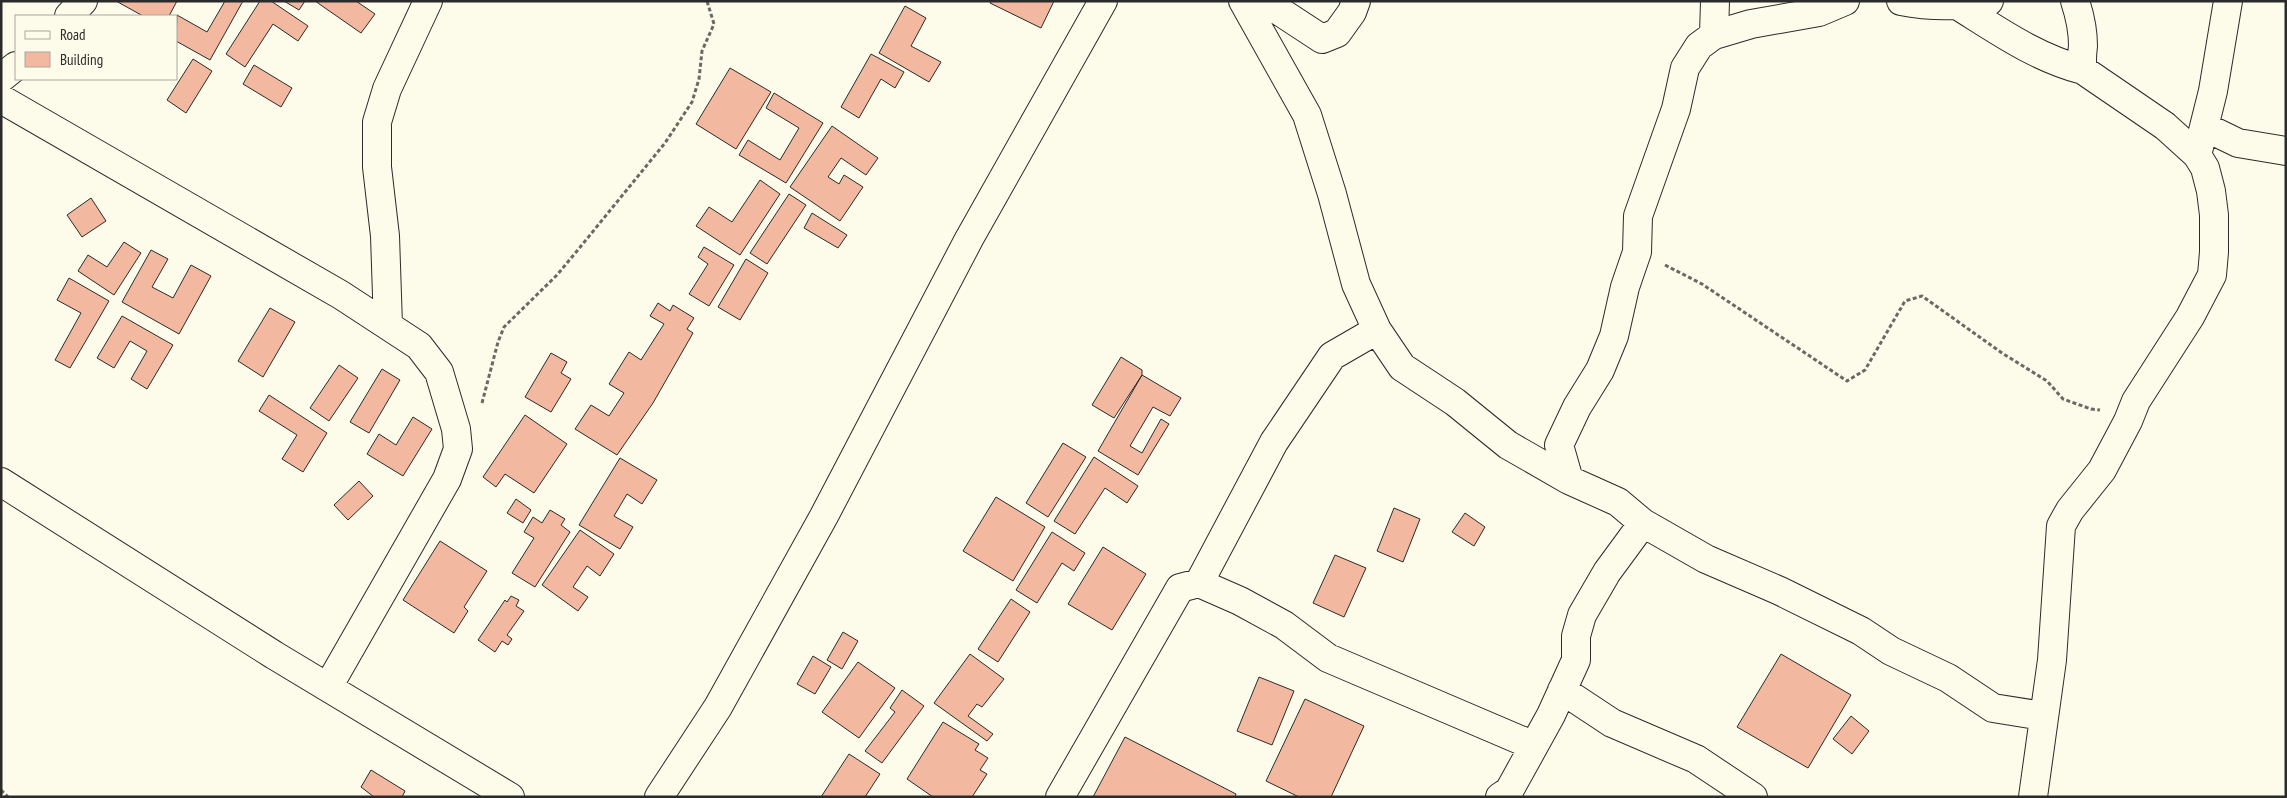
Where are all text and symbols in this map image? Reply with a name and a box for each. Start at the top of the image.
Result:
legend [15,15,178,80]
text: Road [60,25,86,44]
text: Building [60,50,103,69]

